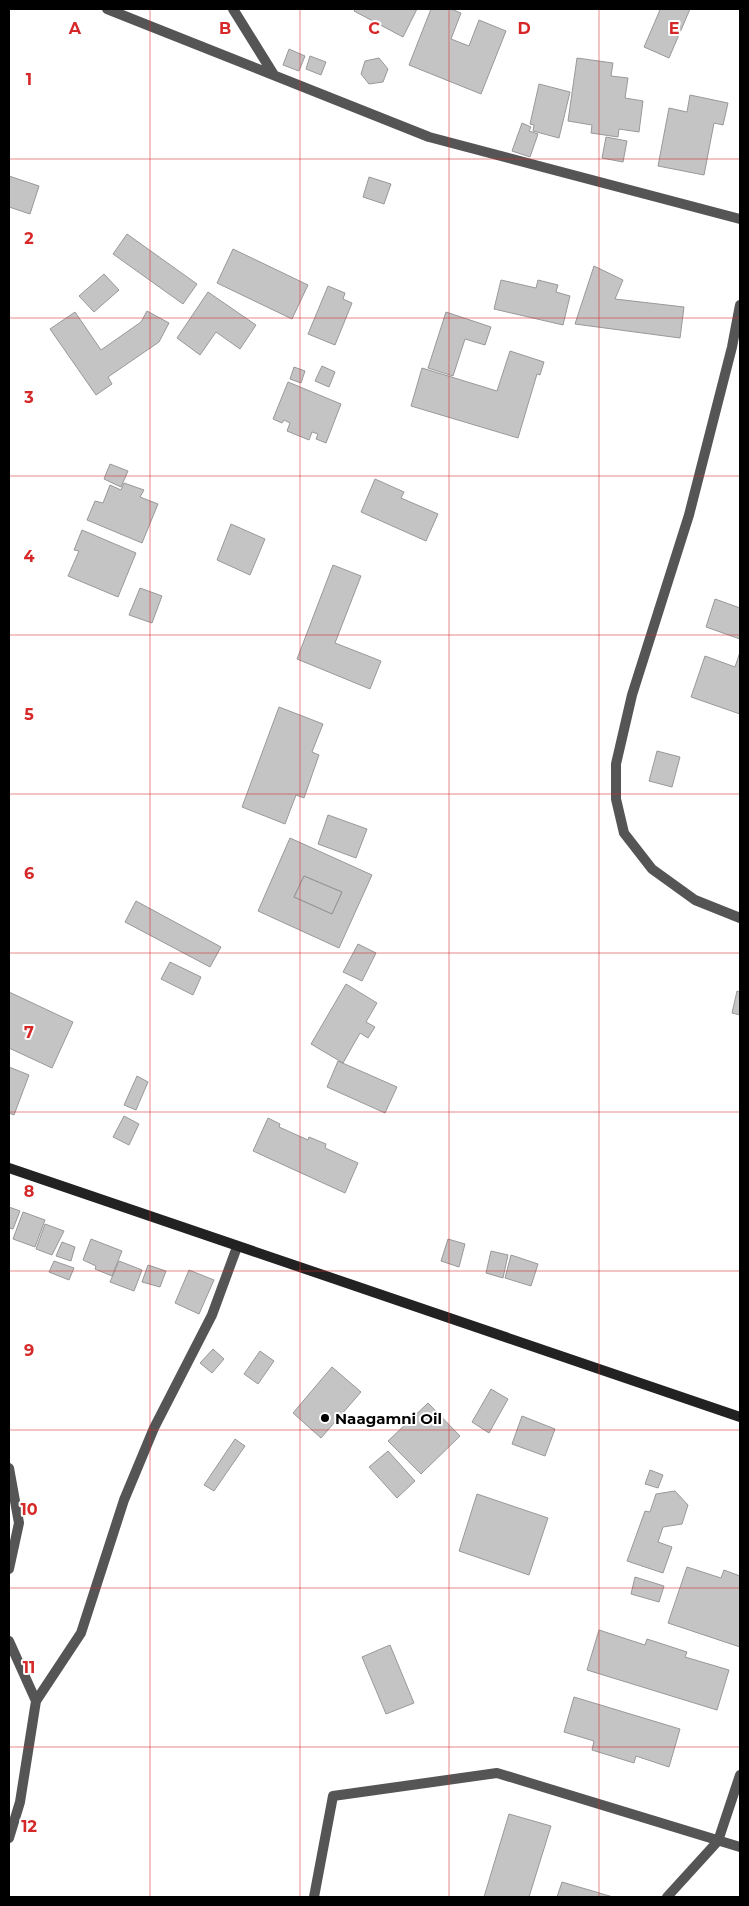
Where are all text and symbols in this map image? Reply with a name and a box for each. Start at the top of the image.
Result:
text: A [68,19,82,38]
text: B [219,19,231,38]
text: C [368,19,380,38]
text: D [517,19,531,38]
text: E [669,19,679,38]
text: 1 [26,70,32,89]
text: 2 [24,229,34,248]
text: 3 [23,388,34,407]
text: 4 [23,547,35,566]
text: 5 [24,705,34,724]
text: 6 [24,864,34,883]
text: 7 [24,1023,34,1042]
text: 8 [24,1182,34,1201]
text: 9 [24,1341,34,1360]
place label: Naagamni Oil [335,1409,442,1428]
marker: Naagamni Oil [319,1412,331,1424]
text: 10 [20,1500,38,1519]
text: 11 [23,1658,35,1677]
text: 12 [21,1817,37,1836]

